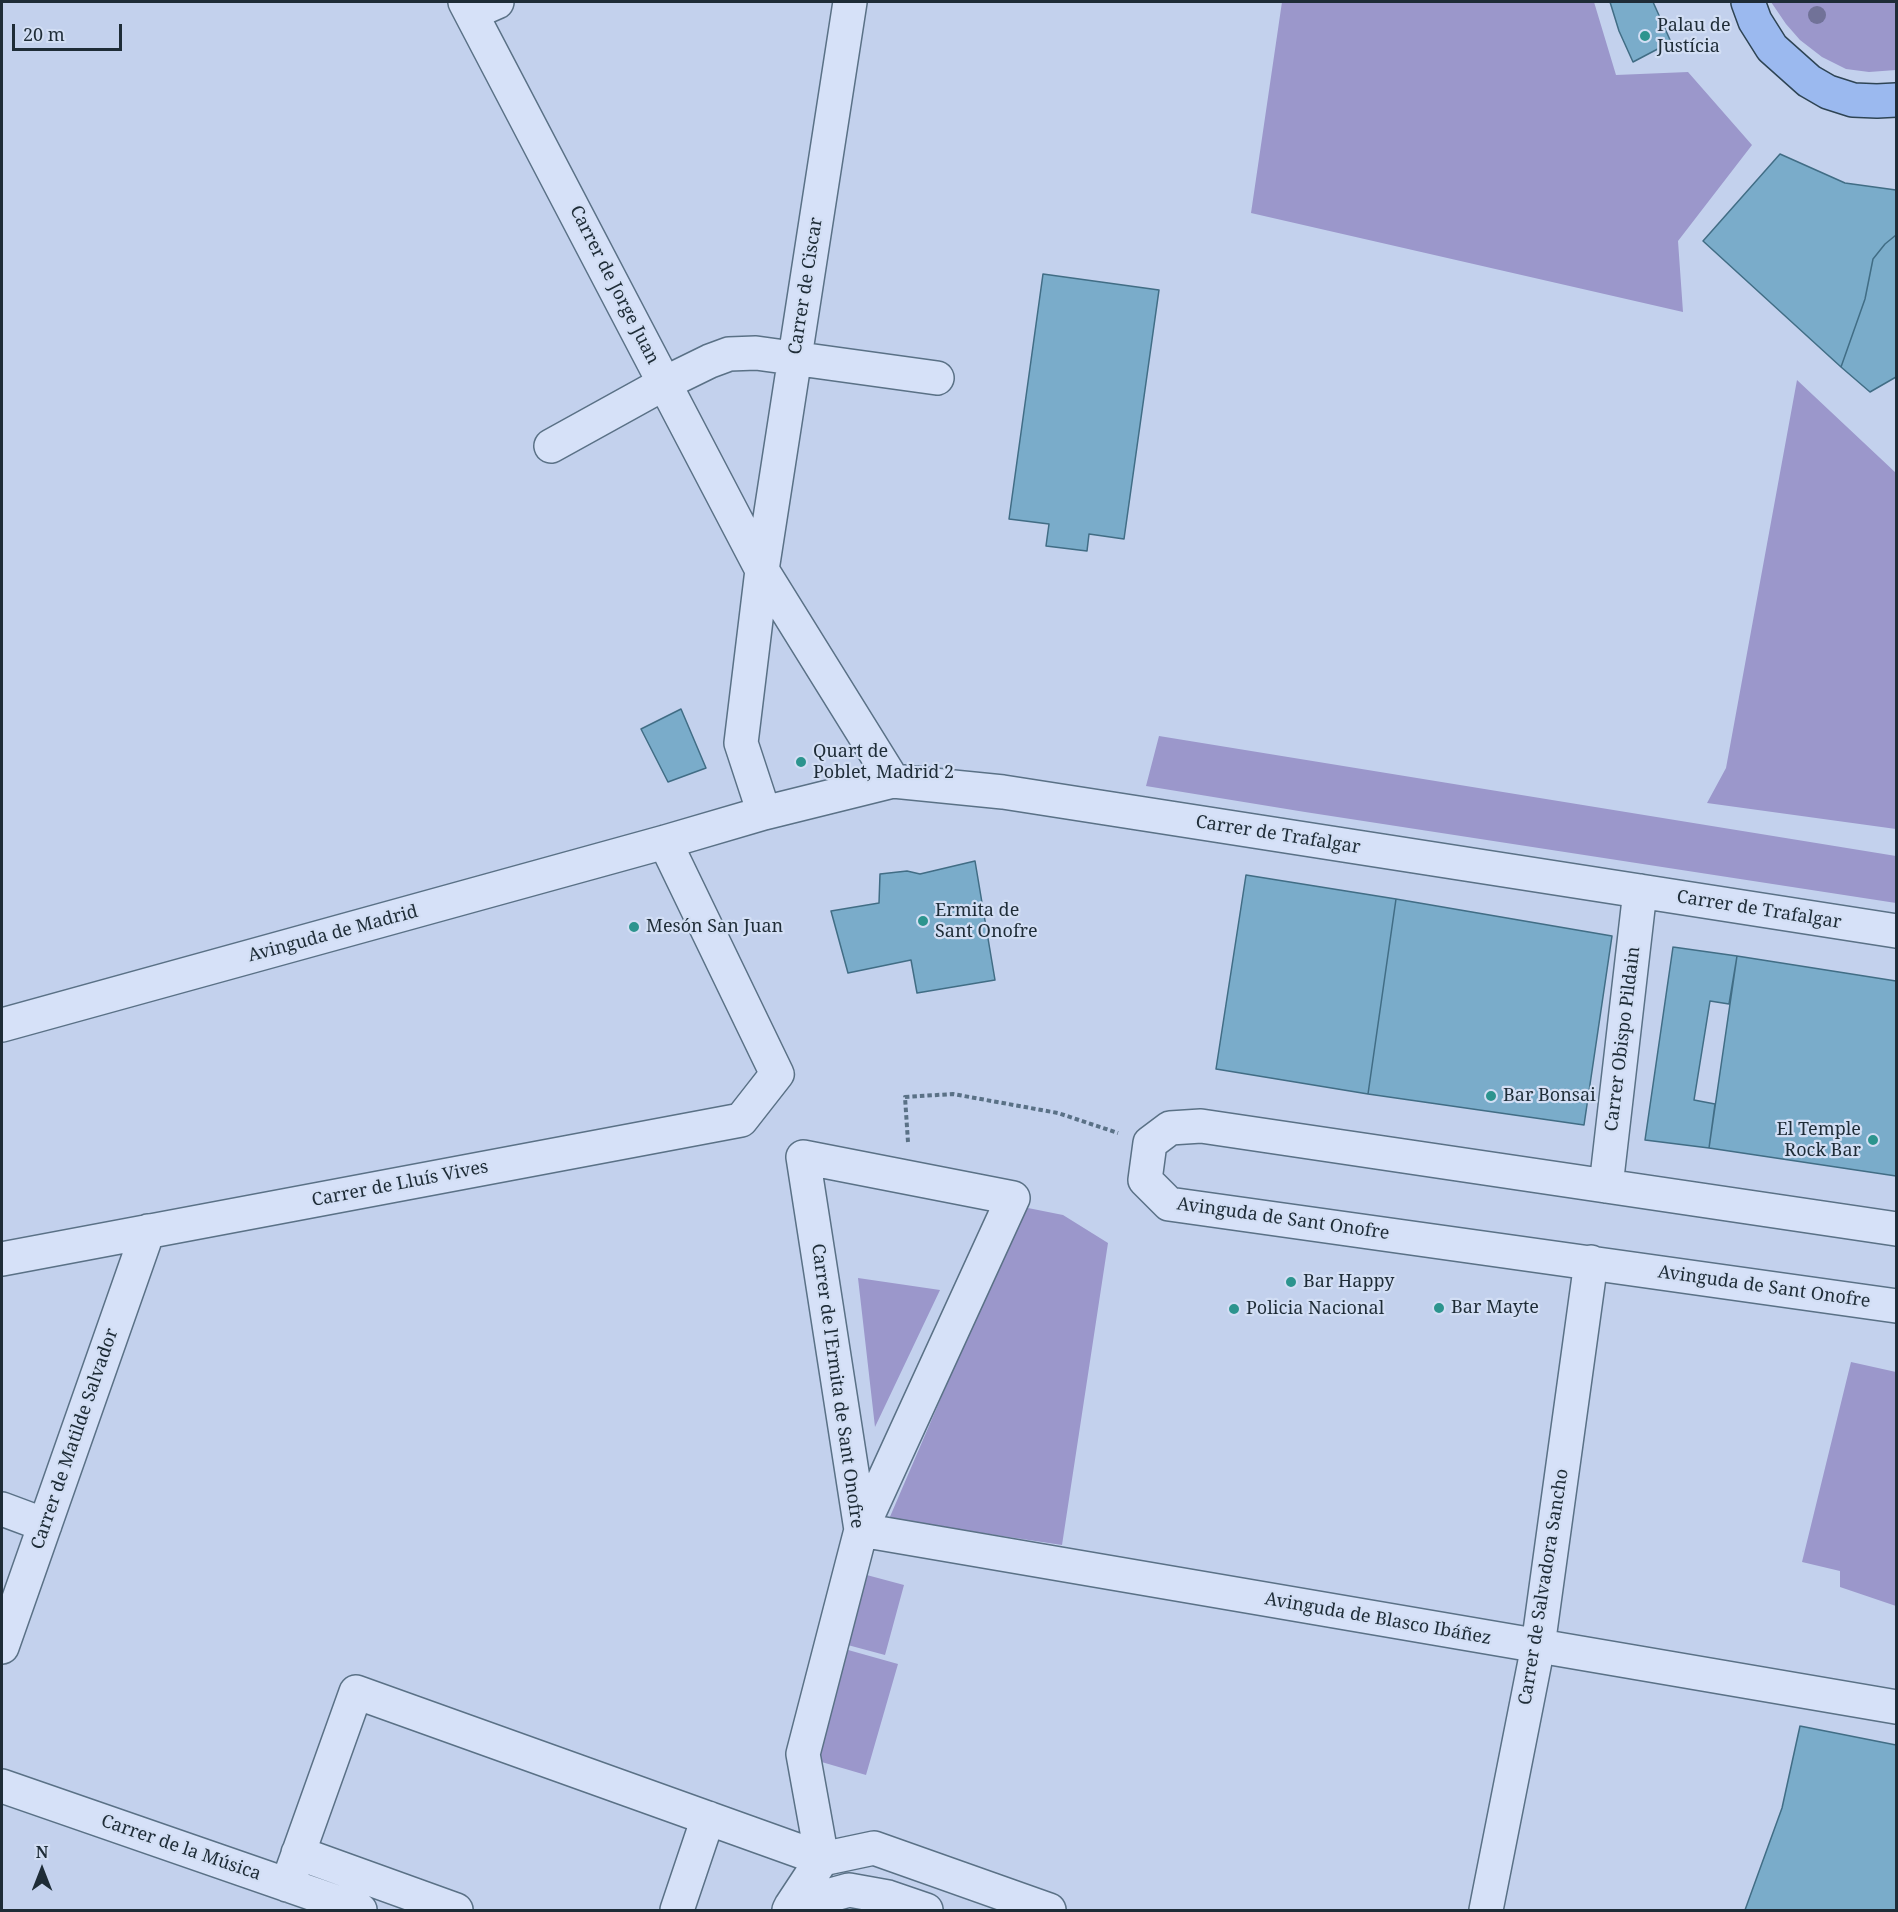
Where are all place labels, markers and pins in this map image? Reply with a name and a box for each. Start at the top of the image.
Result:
place label: Palau de Justícia [1657,15,1731,57]
marker: Palau de Justícia [1638,29,1652,43]
place label: Quart de Poblet, Madrid 2 [813,741,954,783]
marker: Quart de Poblet, Madrid 2 [794,755,808,769]
place label: Ermita de Sant Onofre [935,900,1038,942]
marker: Ermita de Sant Onofre [916,914,930,928]
place label: Mesón San Juan [646,916,783,938]
marker: Mesón San Juan [627,920,641,934]
place label: Bar Bonsai [1503,1085,1596,1107]
marker: Bar Bonsai [1484,1089,1498,1103]
place label: El Temple Rock Bar [1776,1119,1861,1162]
marker: El Temple Rock Bar [1866,1133,1880,1147]
place label: Bar Happy [1303,1271,1394,1293]
marker: Bar Happy [1284,1275,1298,1289]
place label: Bar Mayte [1451,1297,1539,1319]
place label: Policia Nacional [1246,1298,1384,1320]
marker: Bar Mayte [1432,1301,1446,1315]
marker: Policia Nacional [1227,1302,1241,1316]

